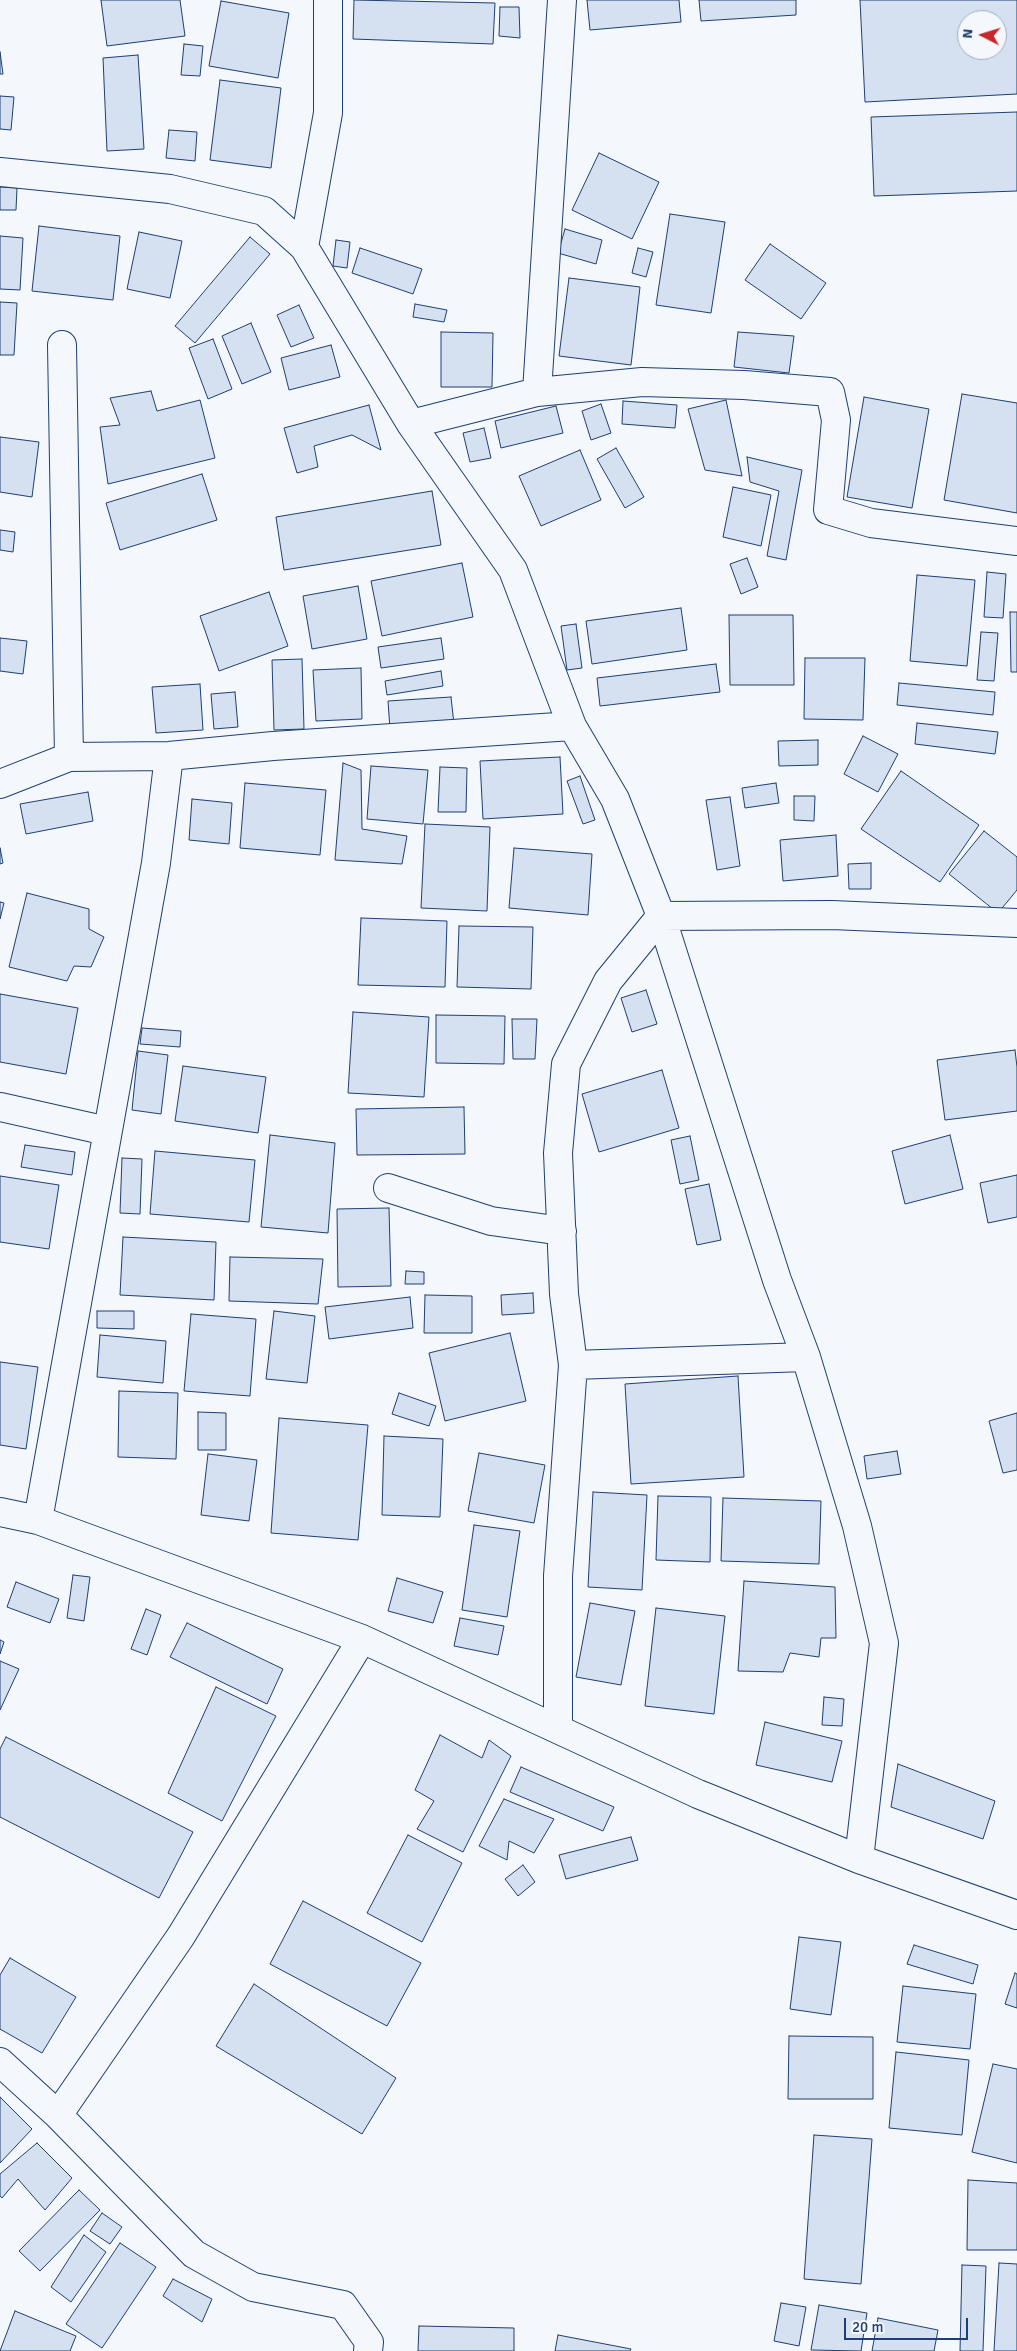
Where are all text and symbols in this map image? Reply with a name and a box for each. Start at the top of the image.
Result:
north arrow [957,10,1007,60]
text: N [959,28,976,39]
scale bar [847,2308,971,2340]
text: 20 m [852,2318,883,2336]

